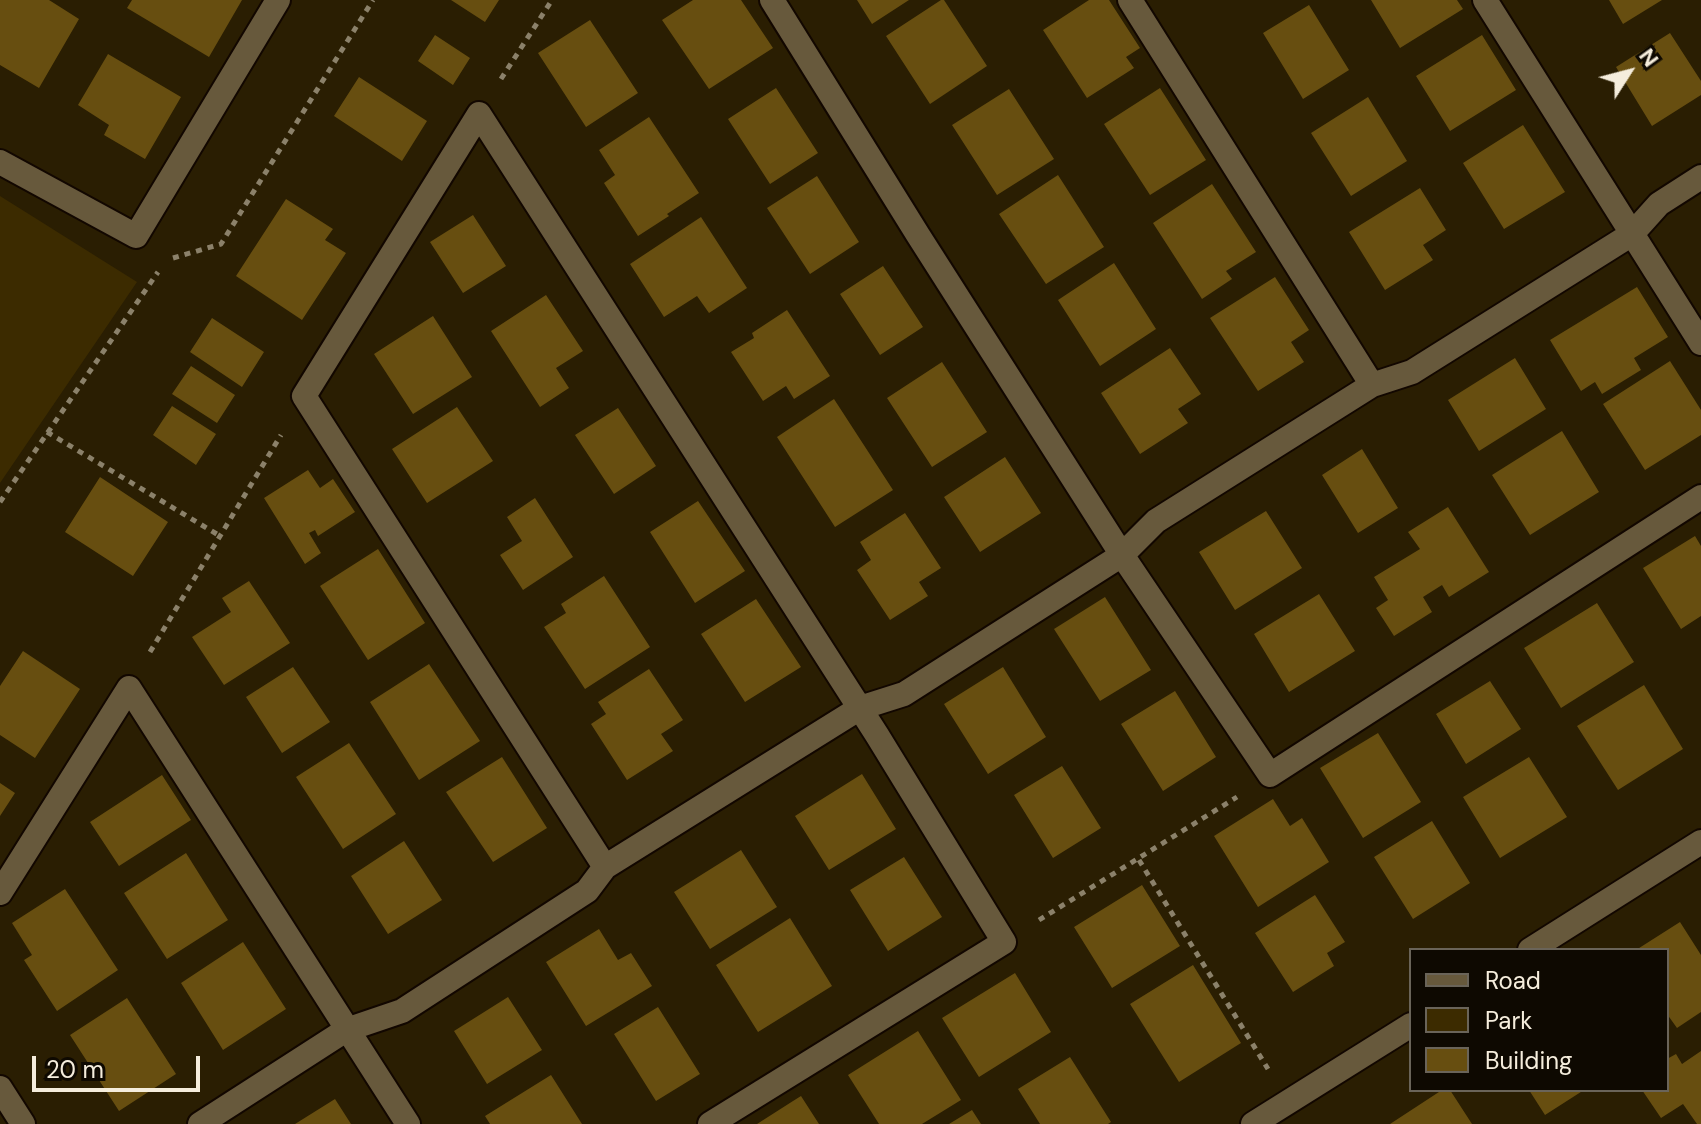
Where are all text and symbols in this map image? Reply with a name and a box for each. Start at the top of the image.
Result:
north arrow [1589,32,1669,112]
text: N [1632,43,1665,73]
legend [1409,948,1669,1092]
text: Road [1485,965,1541,996]
text: Park [1485,1005,1532,1036]
scale bar [36,1040,204,1090]
text: Building [1485,1045,1572,1076]
text: 20 m [46,1054,104,1085]

